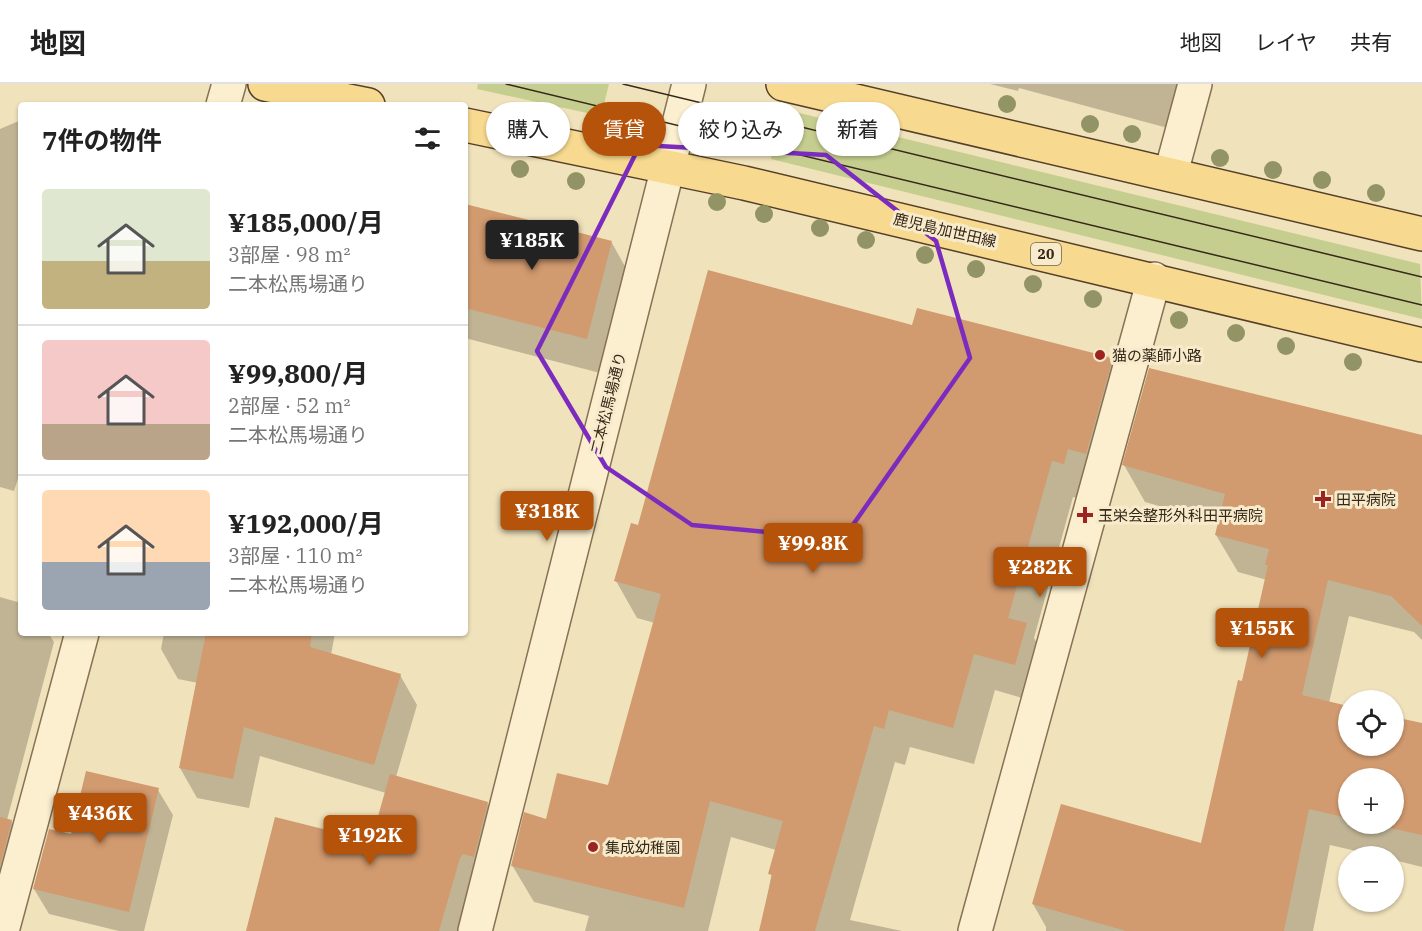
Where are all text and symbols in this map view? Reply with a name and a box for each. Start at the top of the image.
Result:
text: 地図 [30,24,86,61]
text: 地図 [1180,28,1222,56]
text: レイヤ [1255,28,1317,56]
text: 共有 [1350,28,1392,56]
chip: 購入 [486,102,570,156]
chip: 賃貸 [582,102,666,156]
chip: 絞り込み [678,102,804,156]
chip: 新着 [816,102,900,156]
icon: filters [411,122,444,155]
text: 7件の物件 [42,123,162,157]
text: ¥185,000/月 [228,205,384,239]
street label: 鹿児島加世田線 [892,209,998,251]
icon: home [90,213,162,285]
pin: ¥185K [490,220,574,271]
text: ¥185K [500,226,564,253]
text: 3部屋 · 98 m² [228,241,350,268]
road number: 20 [1031,243,1061,265]
text: 二本松馬場通り [228,270,368,297]
place label: 猫の薬師小路 [1112,346,1202,365]
marker: 猫の薬師小路 [1093,348,1107,362]
street label: 二本松馬場通り [586,350,630,456]
text: ¥99,800/月 [228,356,368,390]
icon: home [90,364,162,436]
text: 2部屋 · 52 m² [228,392,350,419]
text: 二本松馬場通り [228,421,368,448]
marker: 田平病院 [1314,490,1332,508]
place label: 田平病院 [1336,490,1396,509]
pin: ¥318K [505,491,589,542]
text: ¥318K [515,497,579,524]
text: ¥192,000/月 [228,506,384,540]
marker: 玉栄会整形外科田平病院 [1076,506,1094,524]
place label: 玉栄会整形外科田平病院 [1098,506,1263,525]
icon: home [90,514,162,586]
pin: ¥99.8K [764,523,862,574]
text: ¥99.8K [778,529,848,556]
text: 3部屋 · 110 m² [228,542,362,569]
pin: ¥282K [998,547,1082,598]
text: ¥282K [1008,553,1072,580]
text: 二本松馬場通り [228,571,368,598]
pin: ¥155K [1220,608,1304,659]
text: ¥155K [1230,614,1294,641]
map controls [1338,690,1404,912]
button: locate [1338,690,1404,756]
button: + [1338,768,1404,834]
pin: ¥436K [58,793,142,844]
text: ¥436K [68,799,132,826]
pin: ¥192K [328,815,412,866]
text: ¥192K [338,821,402,848]
place label: 集成幼稚園 [605,838,680,857]
marker: 集成幼稚園 [586,840,600,854]
button: − [1338,846,1404,912]

